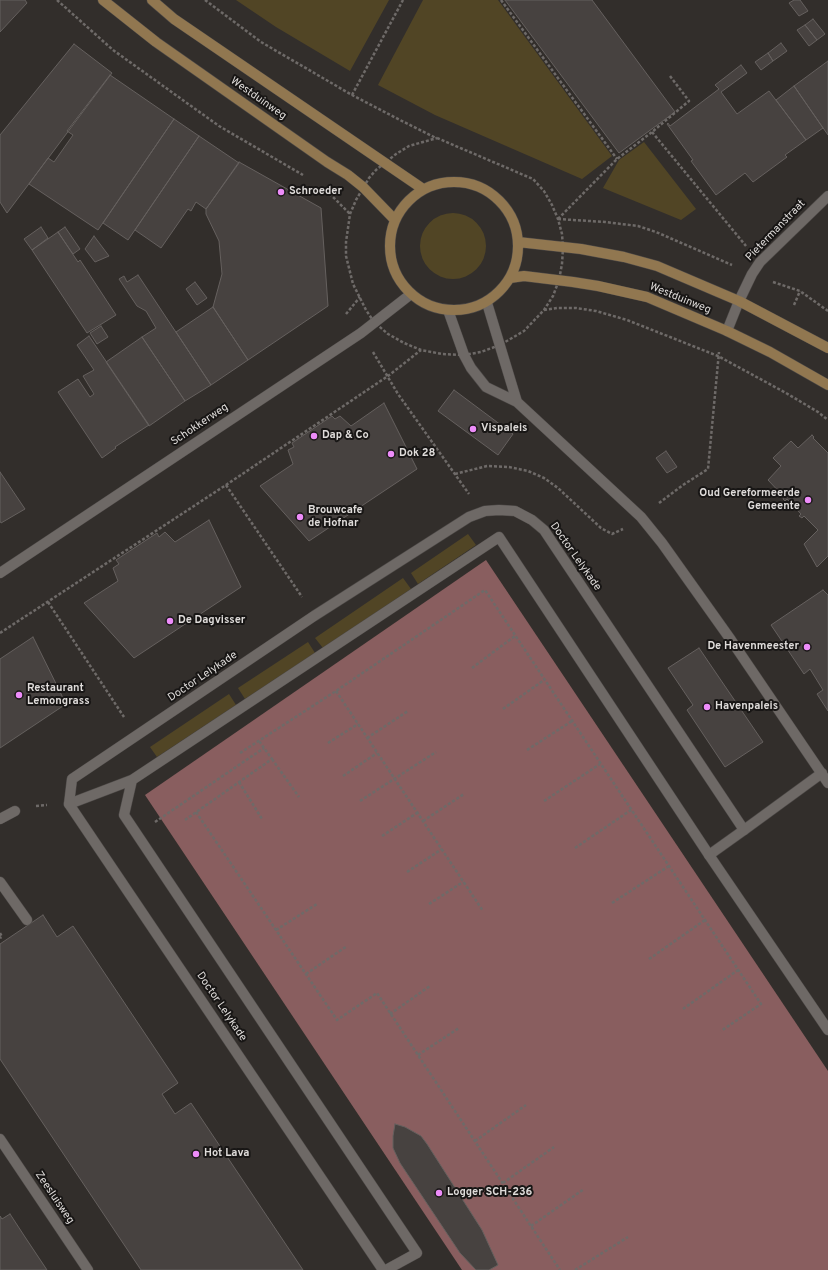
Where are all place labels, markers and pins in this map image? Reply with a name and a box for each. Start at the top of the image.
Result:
place label: Schroeder [289,185,342,199]
marker: Schroeder [276,187,286,197]
place label: Vispaleis [481,422,527,436]
marker: Vispaleis [468,424,478,434]
place label: Dap & Co [322,429,369,443]
marker: Dap & Co [309,431,319,441]
place label: Dok 28 [399,447,435,461]
marker: Dok 28 [386,449,396,459]
place label: Oud Gereformeerde Gemeente [699,487,800,513]
marker: Oud Gereformeerde Gemeente [803,495,813,505]
place label: Brouwcafe de Hofnar [308,504,363,530]
marker: Brouwcafe de Hofnar [295,512,305,522]
place label: De Dagvisser [178,614,245,628]
marker: De Dagvisser [165,616,175,626]
place label: De Havenmeester [707,640,799,654]
marker: De Havenmeester [802,642,812,652]
place label: Restaurant Lemongrass [27,682,90,708]
marker: Restaurant Lemongrass [14,690,24,700]
place label: Havenpaleis [715,700,778,714]
marker: Havenpaleis [702,702,712,712]
place label: Hot Lava [204,1147,249,1161]
marker: Hot Lava [191,1149,201,1159]
place label: Logger SCH-236 [447,1186,532,1200]
marker: Logger SCH-236 [434,1188,444,1198]

